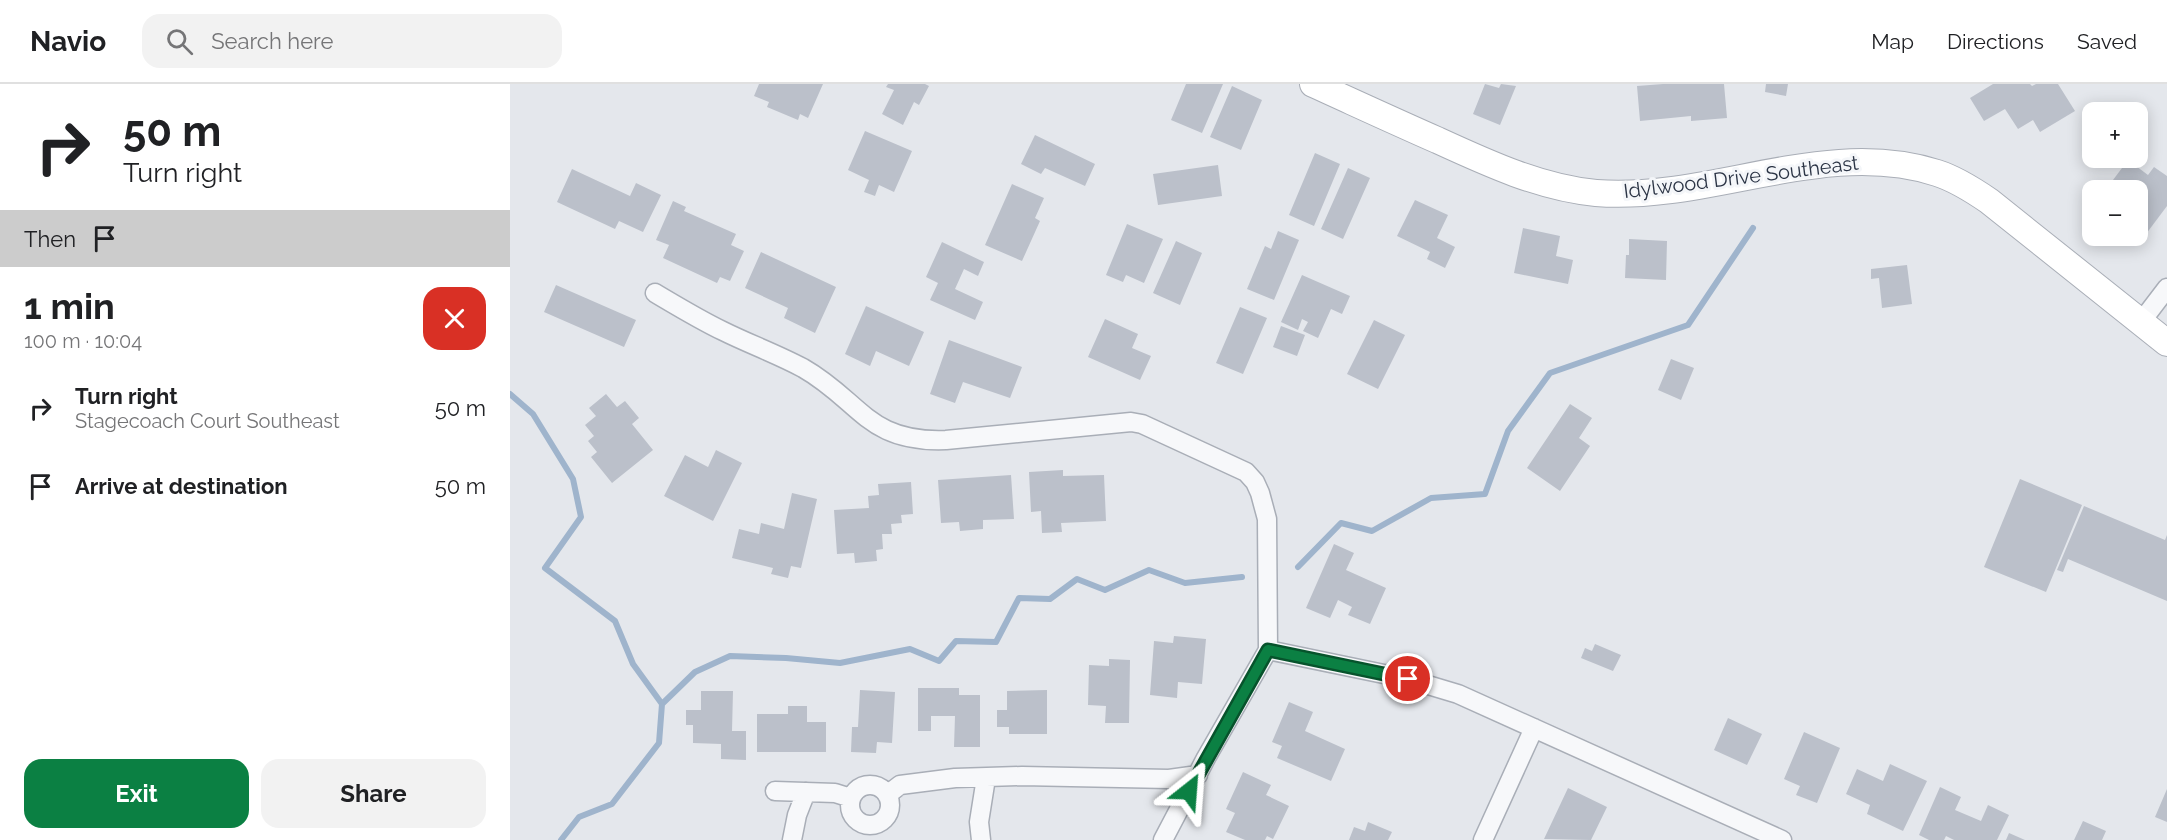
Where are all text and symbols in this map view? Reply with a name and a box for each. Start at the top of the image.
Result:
search box [142,14,562,68]
text: Navio [30,25,106,58]
icon: search [163,25,196,58]
text: Search here [211,28,333,54]
text: Map [1871,29,1914,54]
text: Directions [1947,29,2044,54]
text: Saved [2077,29,2137,54]
map controls [2082,102,2148,246]
button: + [2082,102,2148,168]
text: 50 m [123,107,221,156]
icon: right [24,108,102,186]
street label: Idylwood Drive Southeast [1622,151,1860,203]
text: Turn right [123,157,242,188]
button: − [2082,180,2148,246]
icon: arrive [88,222,121,255]
text: Then [24,226,76,252]
text: 1 min [24,285,115,327]
button: close [423,287,486,350]
text: 100 m · 10:04 [24,329,142,353]
text: Turn right [75,383,178,409]
icon: right [24,392,57,425]
text: 50 m [435,395,486,421]
text: Stagecoach Court Southeast [75,409,340,433]
icon: arrive [24,470,57,503]
text: Arrive at destination [75,473,288,499]
text: 50 m [435,473,486,499]
pin [1382,653,1433,704]
icon: arrive [1391,662,1424,695]
button: Exit [24,759,249,828]
button: Share [261,759,486,828]
position arrow [1157,759,1221,823]

